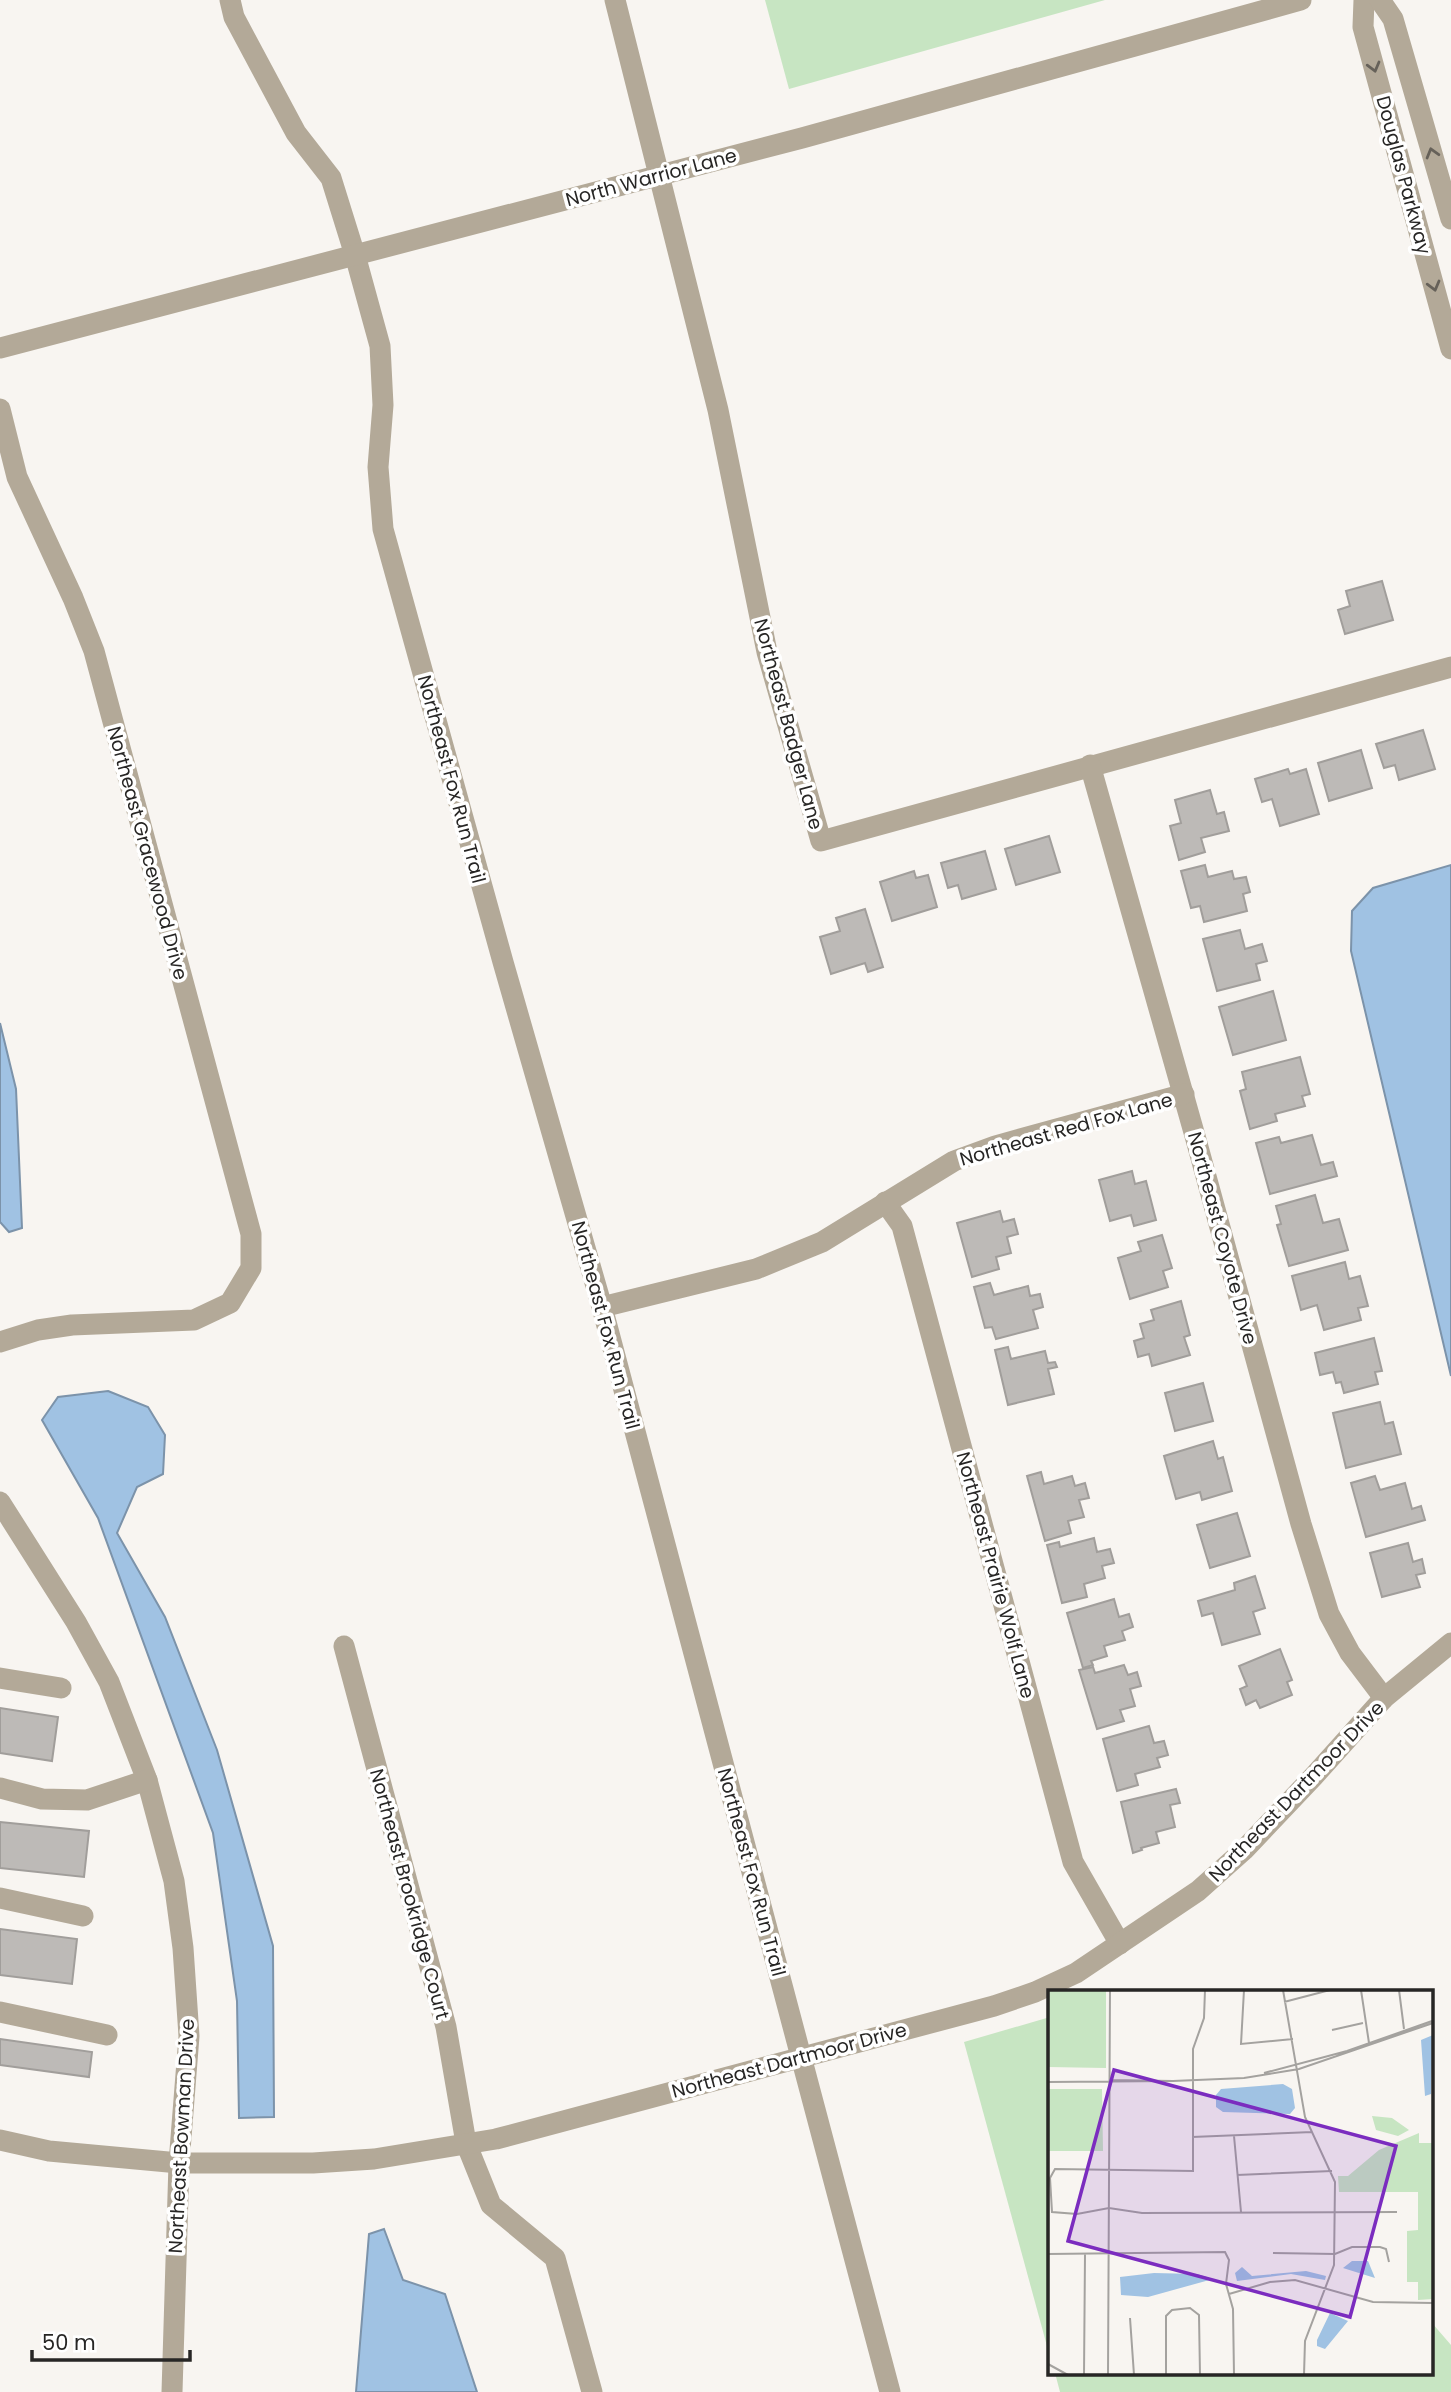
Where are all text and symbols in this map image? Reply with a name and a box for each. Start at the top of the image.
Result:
one-way arrow [1366,61,1380,73]
street label: Douglas Parkway [1369,93,1438,258]
street label: North Warrior Lane [562,142,740,213]
one-way arrow [1426,147,1440,159]
one-way arrow [1426,280,1440,292]
street label: Northeast Badger Lane [747,616,830,833]
street label: Northeast Fox Run Trail [411,672,492,886]
street label: Northeast Gracewood Drive [101,723,194,983]
street label: Northeast Red Fox Lane [956,1086,1176,1173]
street label: Northeast Coyote Drive [1181,1129,1264,1348]
street label: Northeast Fox Run Trail [565,1218,646,1432]
street label: Northeast Prairie Wolf Lane [950,1449,1041,1701]
street label: Northeast Dartmoor Drive [1203,1695,1390,1888]
street label: Northeast Fox Run Trail [711,1765,792,1979]
street label: Northeast Brookridge Court [363,1766,456,2022]
inset map [1048,1990,1434,2374]
street label: Northeast Dartmoor Drive [669,2016,910,2105]
street label: Northeast Bowman Drive [162,2018,201,2254]
scale bar [32,2318,189,2362]
text: 50 m [42,2328,96,2357]

